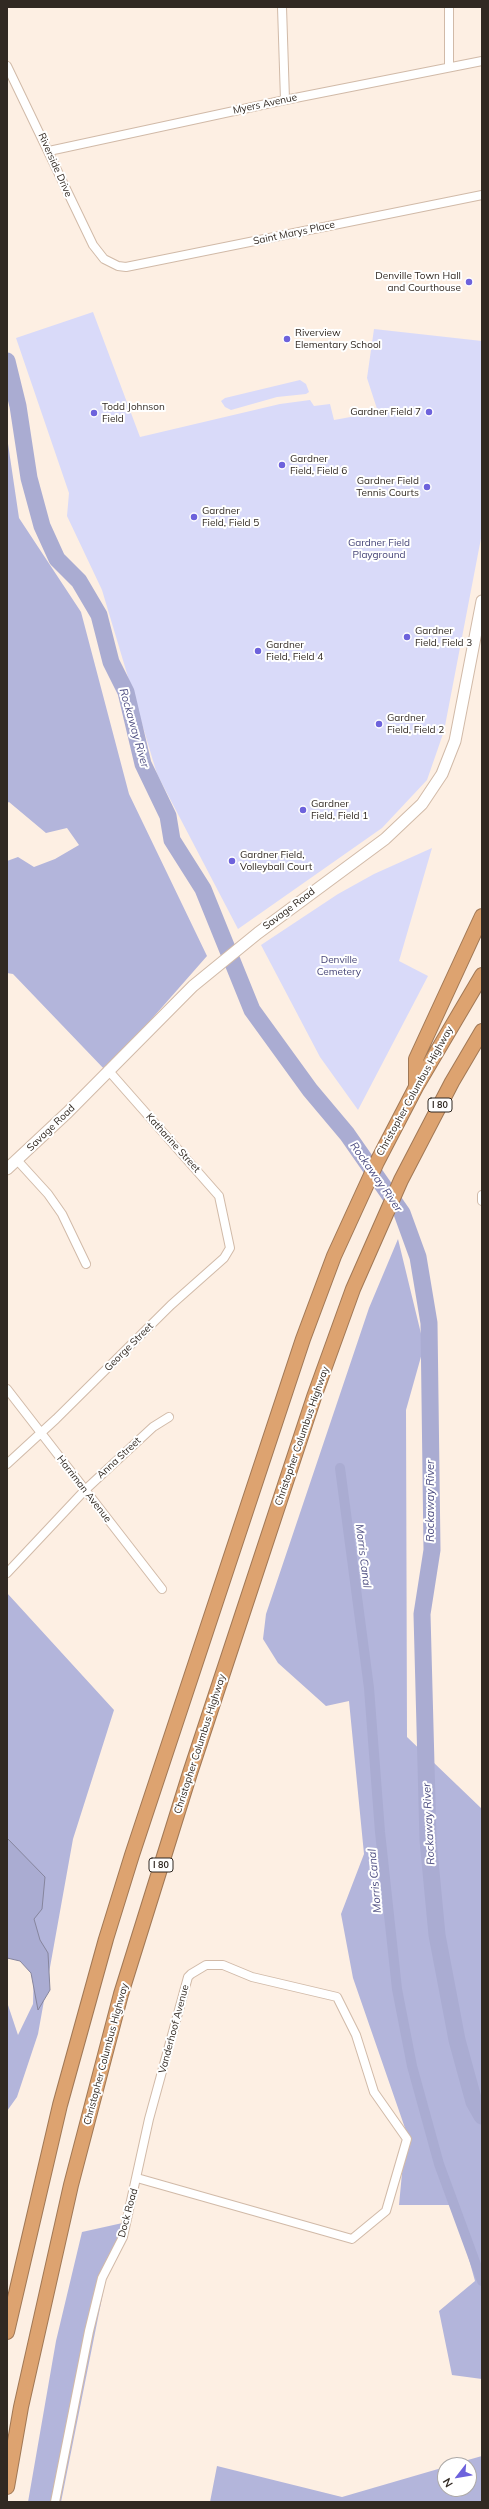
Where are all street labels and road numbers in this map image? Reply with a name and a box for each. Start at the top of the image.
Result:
street label: Myers Avenue [232,91,298,117]
street label: Riverside Drive [35,131,75,199]
street label: Saint Marys Place [252,218,336,248]
street label: Savage Road [261,886,317,932]
street label: Christopher Columbus Highway [374,1024,456,1158]
road number: I 80 [428,1098,452,1112]
street label: Savage Road [25,1102,77,1154]
street label: Katharine Street [143,1111,203,1175]
street label: George Street [102,1320,156,1374]
street label: Christopher Columbus Highway [272,1365,332,1507]
street label: Anna Street [95,1435,143,1481]
street label: Harriman Avenue [54,1453,114,1525]
street label: Christopher Columbus Highway [172,1672,228,1816]
road number: I 80 [149,1858,173,1872]
street label: Christopher Columbus Highway [81,1982,131,2126]
street label: Vanderhoof Avenue [156,1983,192,2075]
street label: Dock Road [116,2187,140,2239]

